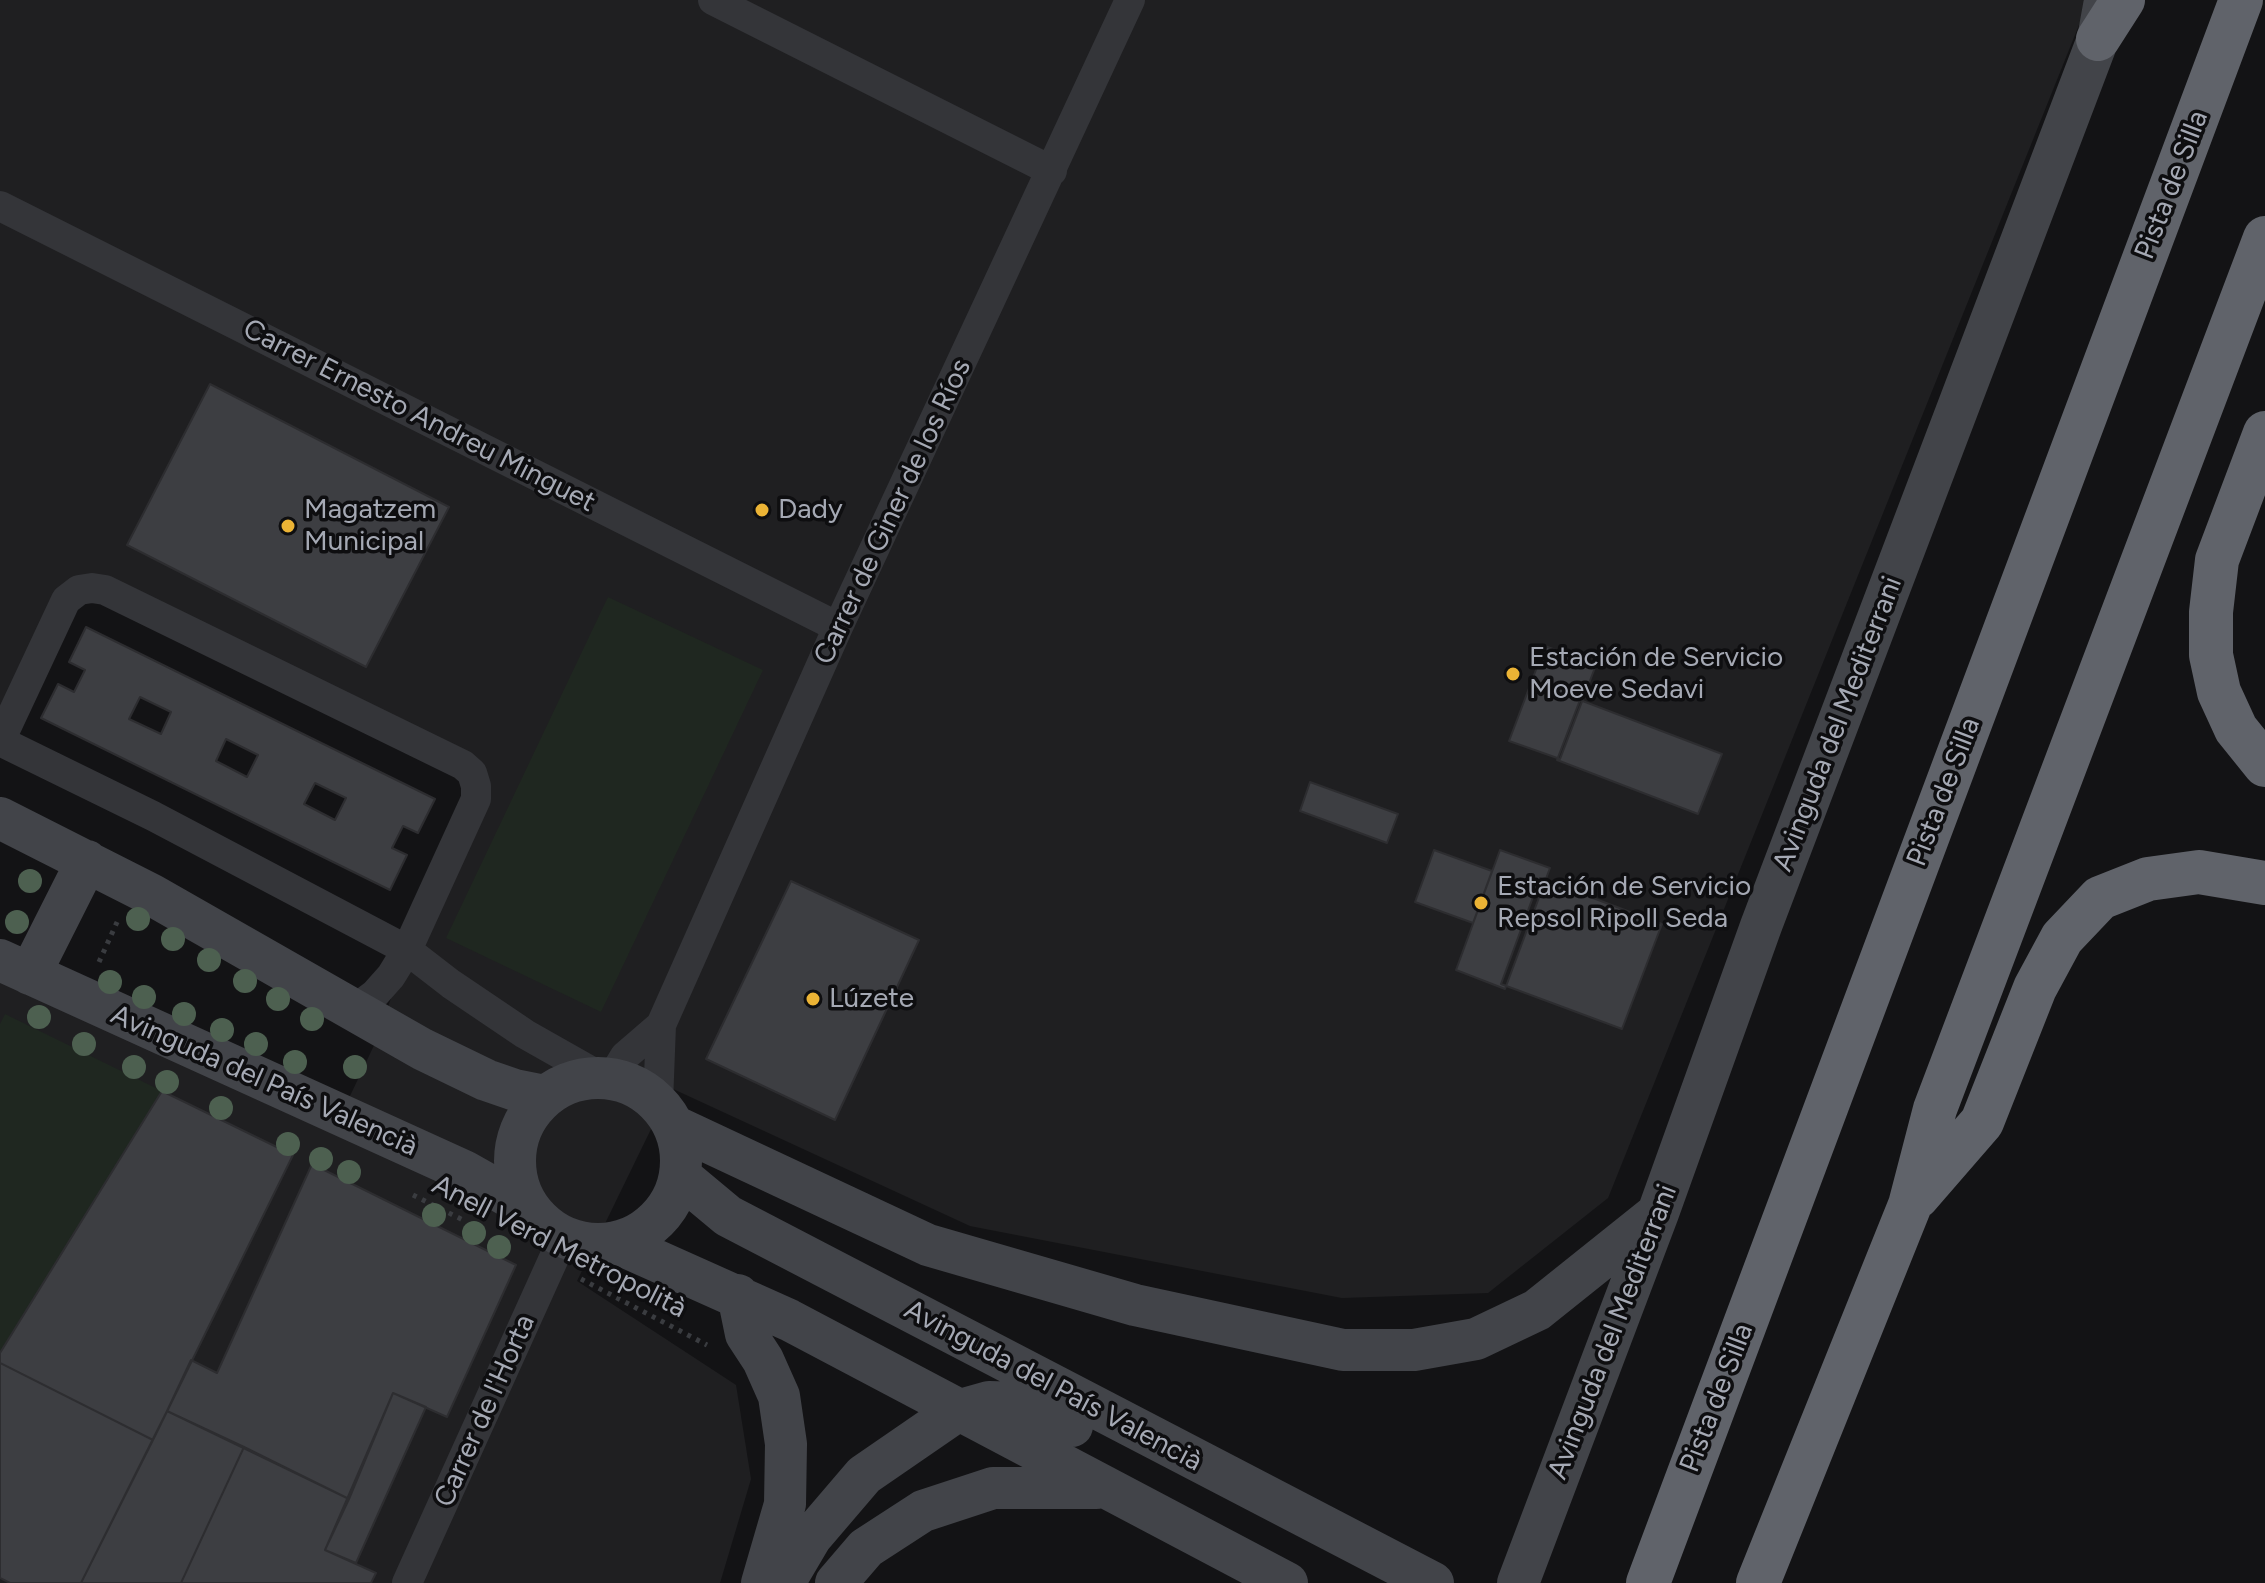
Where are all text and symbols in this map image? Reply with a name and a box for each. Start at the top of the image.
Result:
street label: Pista de Silla [2128,106,2216,264]
street label: Carrer Ernesto Andreu Minguet [237,312,601,520]
street label: Carrer de Giner de los Ríos [807,354,979,670]
place label: Magatzem Municipal [304,493,436,559]
place label: Dady [778,493,843,527]
marker: Dady [753,501,771,519]
marker: Magatzem Municipal [279,517,297,535]
street label: Avinguda del Mediterrani [1766,572,1910,876]
place label: Estación de Servicio Moeve Sedavi [1529,641,1783,707]
marker: Estación de Servicio Moeve Sedavi [1504,665,1522,683]
street label: Pista de Silla [1900,713,1988,871]
place label: Estación de Servicio Repsol Ripoll Seda [1497,870,1751,936]
marker: Estación de Servicio Repsol Ripoll Seda [1472,894,1490,912]
place label: Lúzete [829,982,914,1016]
marker: Lúzete [804,990,822,1008]
street label: Avinguda del País Valencià [106,998,422,1164]
street label: Anell Verd Metropolità [426,1168,692,1326]
street label: Avinguda del Mediterrani [1541,1180,1685,1484]
street label: Avinguda del País Valencià [899,1293,1207,1479]
street label: Carrer de l'Horta [428,1310,542,1512]
street label: Pista de Silla [1673,1319,1761,1477]

